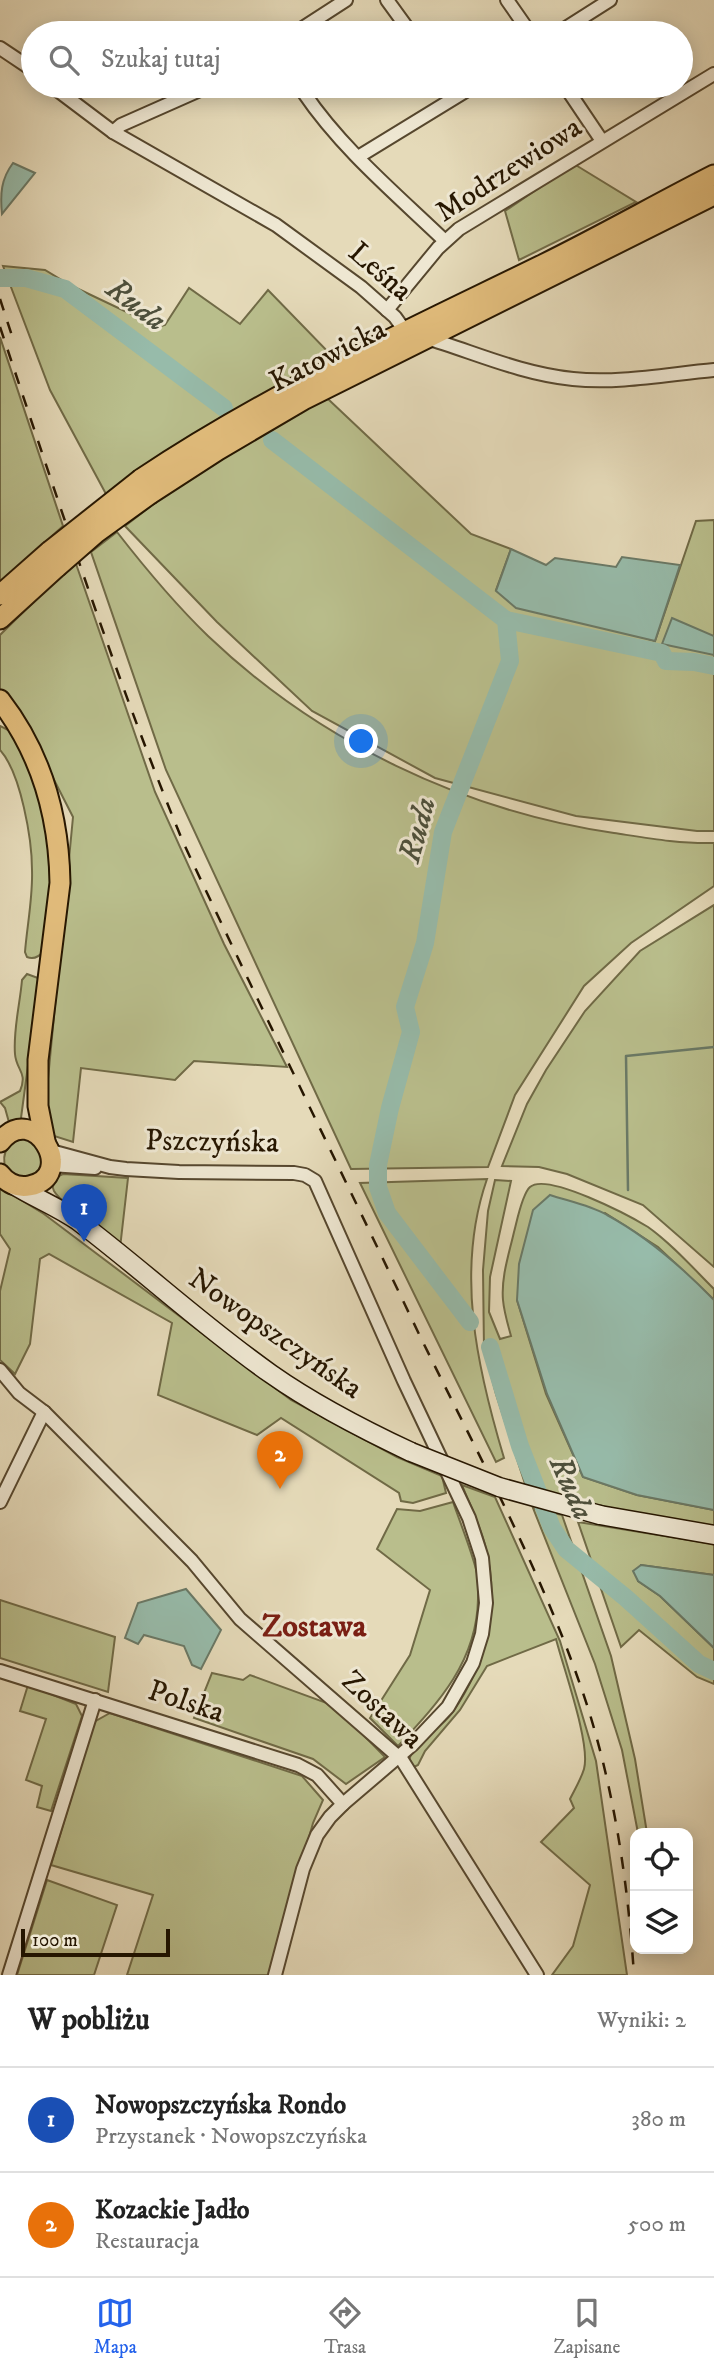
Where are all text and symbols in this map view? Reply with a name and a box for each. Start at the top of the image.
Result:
search box [21,21,693,98]
icon: search [45,41,83,79]
text: Szukaj tutaj [101,43,221,76]
street label: Modrzewiowa [429,109,589,231]
street label: Leśna [341,234,420,310]
water label: Ruda [97,269,174,341]
street label: Katowicka [264,311,393,401]
your location [344,724,378,758]
water label: Ruda [390,793,446,868]
street label: Pszczyńska [145,1122,279,1162]
pin: 1 [61,1184,107,1242]
street label: Nowopszczyńska [181,1260,369,1408]
pin: 2 [257,1431,303,1489]
water label: Ruda [539,1449,603,1526]
district label: Zostawa [262,1607,367,1647]
street label: Zostawa [334,1663,431,1757]
street label: Polska [143,1672,229,1732]
map controls [630,1828,693,1954]
button: locate [630,1828,693,1891]
button: layers [630,1891,693,1954]
scale bar [21,1926,170,1958]
text: 100 m [32,1929,78,1952]
text: W pobliżu [28,2002,150,2039]
text: Wyniki: 2 [597,2006,686,2035]
text: Nowopszczyńska Rondo [95,2089,346,2122]
text: 1 [47,2105,55,2134]
text: 380 m [631,2105,686,2134]
text: Przystanek · Nowopszczyńska [95,2122,367,2151]
text: Kozackie Jadło [95,2194,249,2227]
text: 2 [45,2210,57,2239]
text: 500 m [628,2210,686,2239]
text: Restauracja [95,2227,199,2256]
tab: Mapa [94,2294,137,2359]
tab: Trasa [324,2294,366,2359]
tab: Zapisane [553,2294,620,2359]

